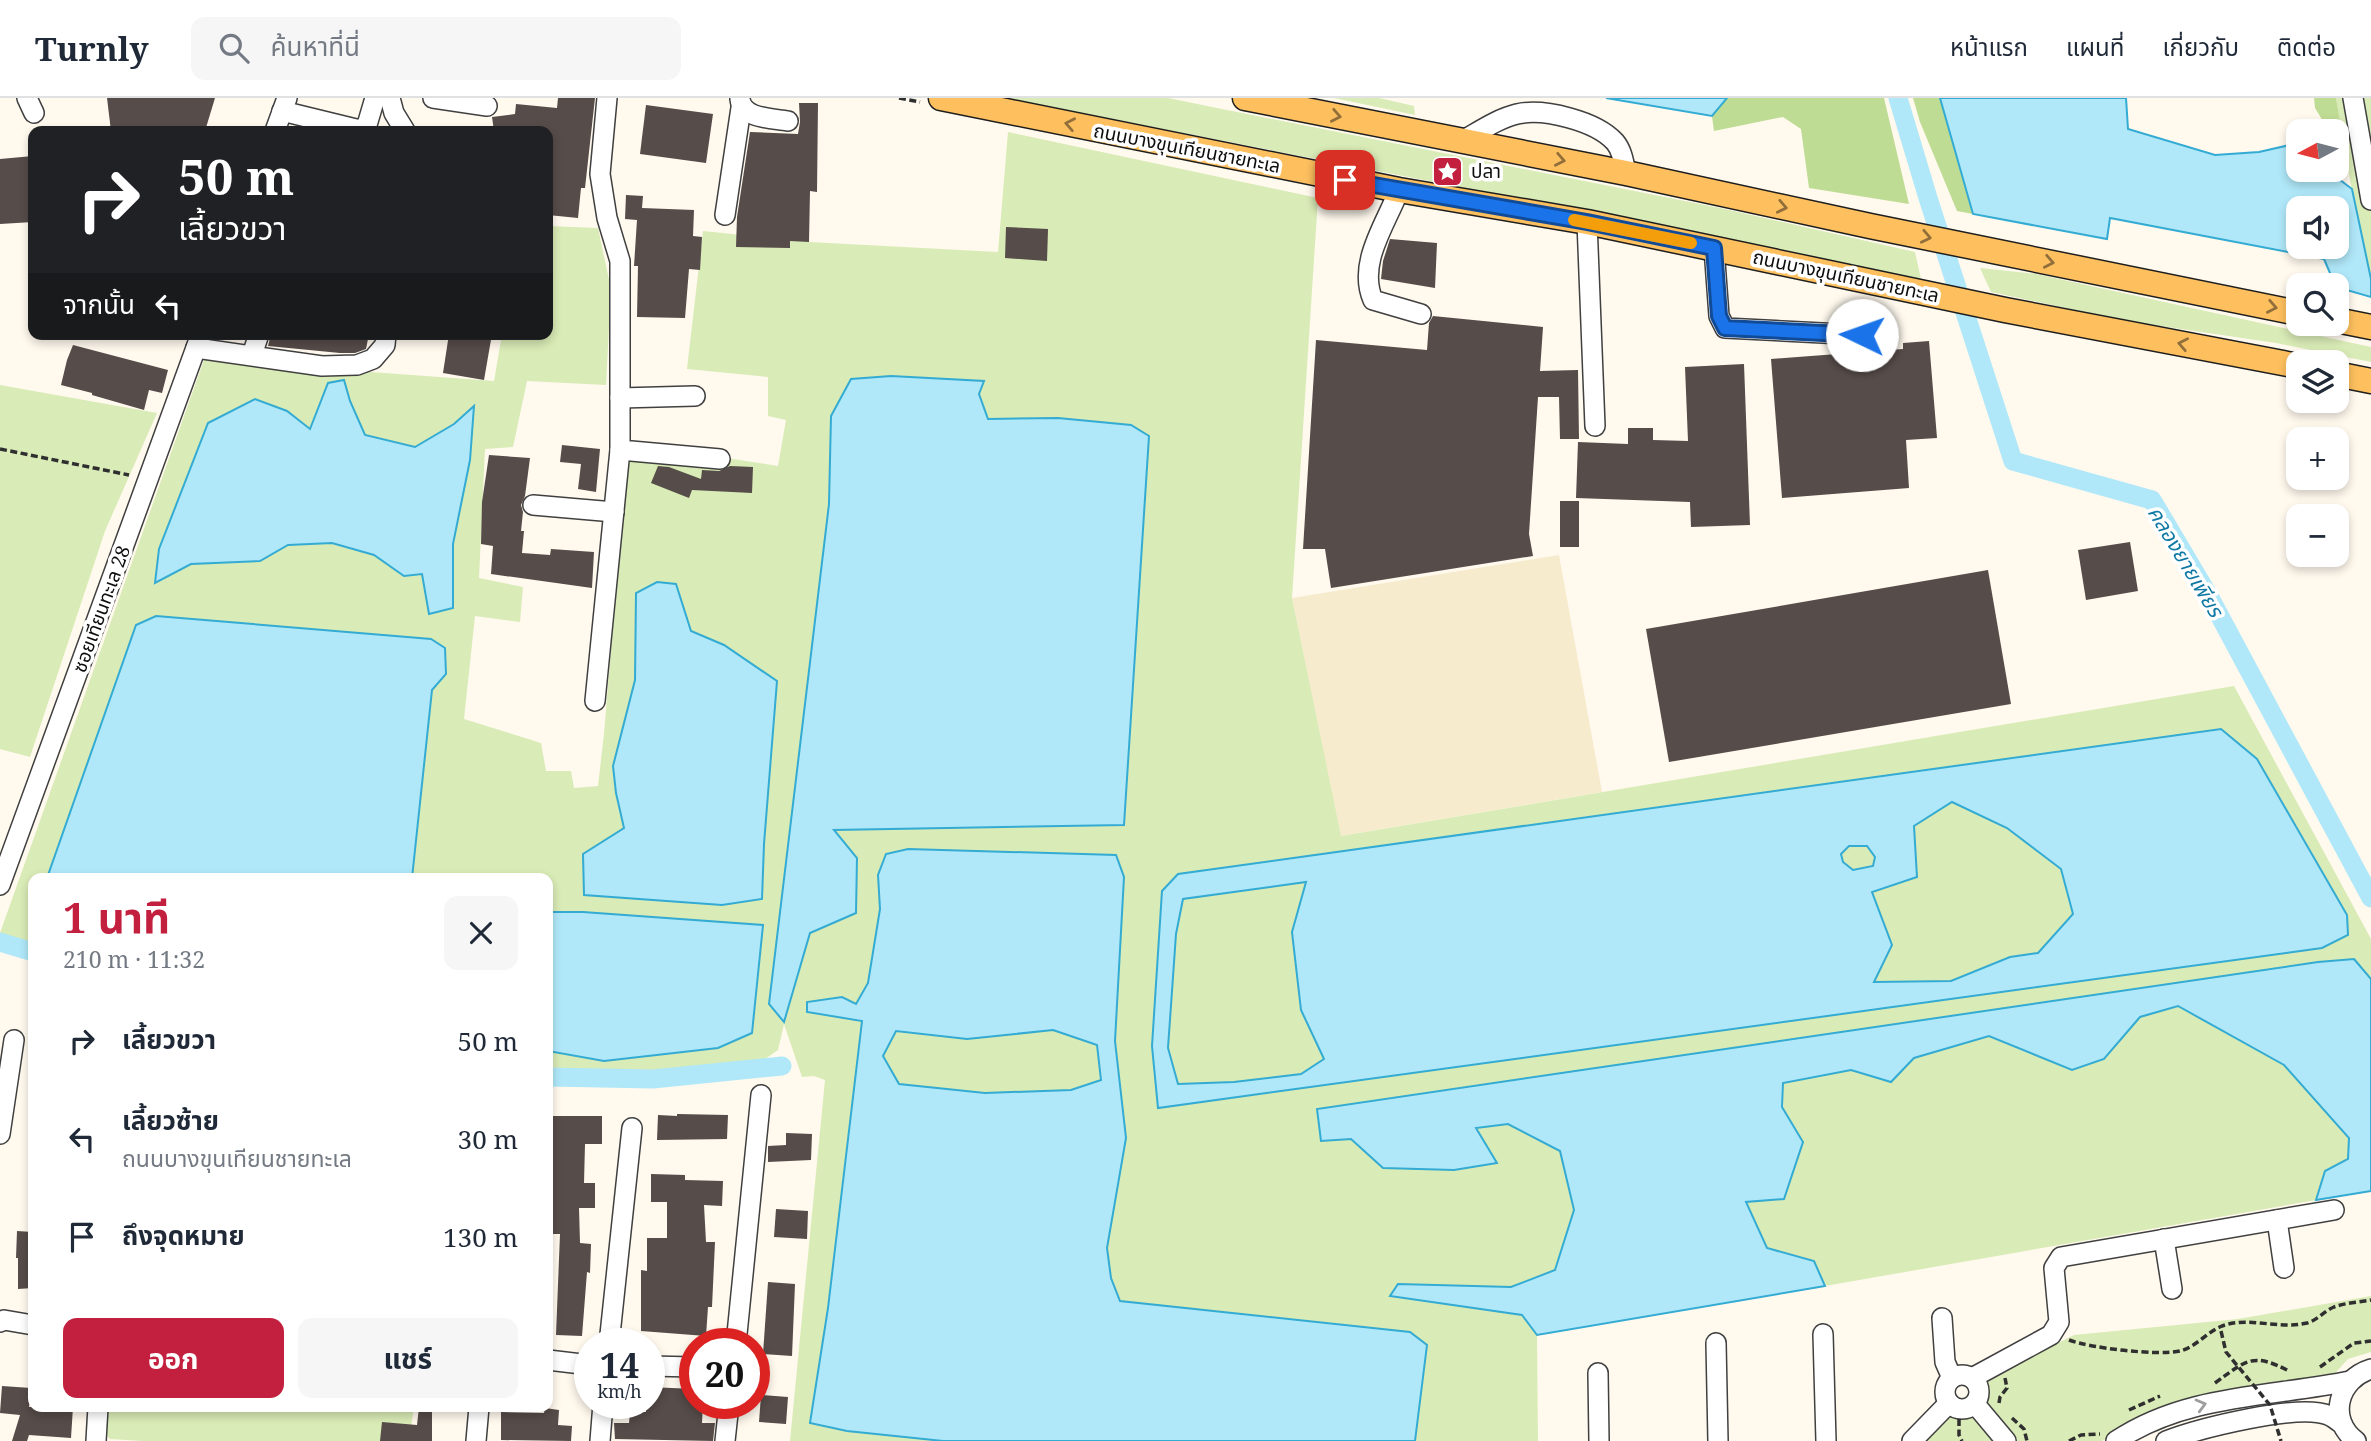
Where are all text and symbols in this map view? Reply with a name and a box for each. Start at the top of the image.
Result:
search box [191,17,681,80]
text: Turnly [35,26,149,71]
text: ค้นหาที่นี่ [271,28,360,64]
icon: search [215,29,253,67]
text: หน้าแรก [1950,30,2028,63]
text: แผนที่ [2066,30,2124,63]
text: เกี่ยวกับ [2162,30,2239,63]
text: ติดต่อ [2277,30,2336,63]
one-way arrow [1330,108,1342,123]
one-way arrow [1064,117,1076,132]
street label: ถนนบางขุนเทียนชายทะเล [1091,117,1283,179]
north arrow [2286,119,2348,182]
map controls [2286,119,2349,567]
text: 50 m [178,143,294,209]
pin [1315,150,1375,210]
one-way arrow [1554,151,1566,166]
icon: right [63,154,154,245]
place icon: ปลา [1431,154,1465,188]
place label: ปลา [1471,158,1501,184]
icon: arrive [1326,161,1364,199]
button: sound [2286,196,2349,259]
one-way arrow [1776,198,1788,213]
text: เลี้ยวขวา [178,206,286,249]
one-way arrow [1920,229,1932,244]
street label: ถนนบางขุนเทียนชายทะเล [1750,244,1942,308]
one-way arrow [2043,254,2055,269]
button: search [2286,273,2349,336]
text: จากนั้น [63,286,135,322]
icon: left [149,287,187,325]
position arrow [1825,298,1899,372]
one-way arrow [2266,299,2278,314]
one-way arrow [2177,337,2189,352]
button: layers [2286,350,2349,413]
button: + [2286,427,2349,490]
water label: คลองยายเพียร [2142,500,2231,623]
button: − [2286,504,2349,567]
street label: ซอยเทียนทะเล 28 [66,542,136,676]
text: 1 นาที [63,888,170,945]
button: close [444,896,518,970]
text: 210 m · 11:32 [63,943,205,975]
text: เลี้ยวขวา [122,1021,216,1057]
icon: right [63,1022,101,1060]
text: 50 m [458,1023,518,1059]
text: เลี้ยวซ้าย [122,1102,219,1138]
icon: left [63,1120,101,1158]
text: 30 m [458,1121,518,1157]
text: ถนนบางขุนเทียนชายทะเล [122,1142,352,1174]
text: ถึงจุดหมาย [122,1217,245,1253]
icon: arrive [63,1218,101,1256]
text: 130 m [443,1219,518,1255]
button: ออก [63,1318,284,1398]
button: แชร์ [298,1318,518,1398]
speed limit sign: 20 [679,1328,770,1419]
text: 14 [600,1341,639,1388]
text: km/h [597,1379,642,1403]
one-way arrow [2195,1399,2207,1413]

